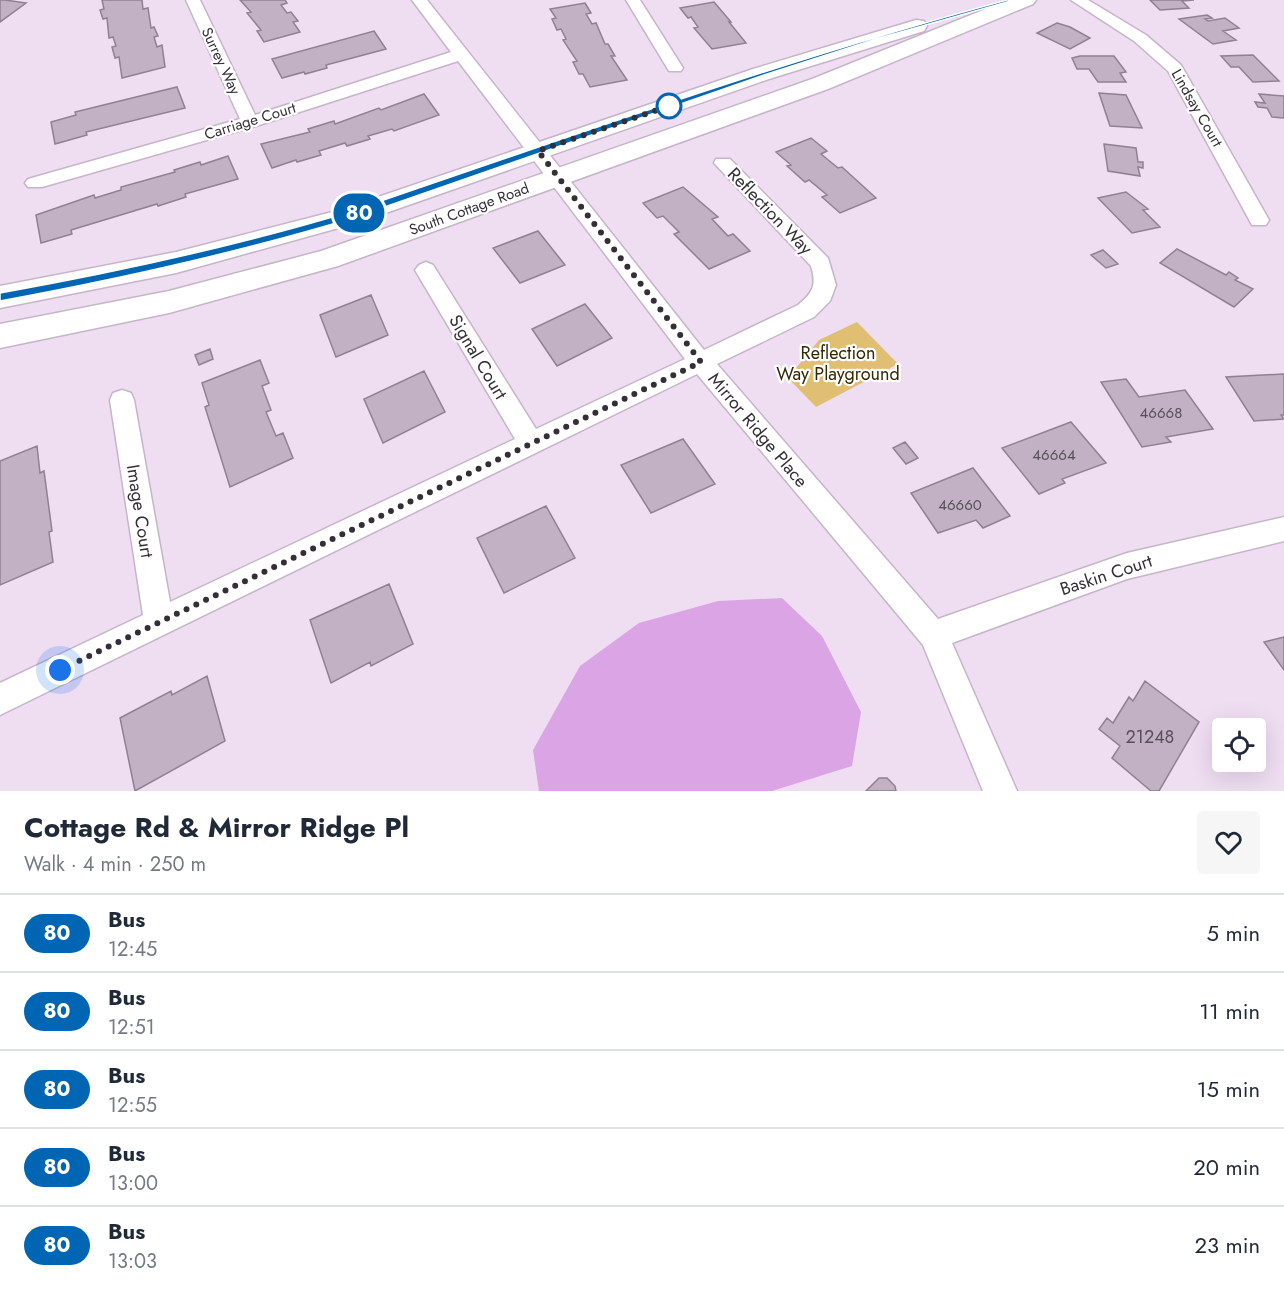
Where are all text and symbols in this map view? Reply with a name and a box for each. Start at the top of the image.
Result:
street label: Surrey Way [196,24,246,99]
street label: Lindsay Court [1166,65,1228,151]
unlabelled marker [656,93,682,119]
street label: Carriage Court [201,97,299,145]
street label: Reflection Way [722,161,819,261]
street label: South Cottage Road [406,177,532,241]
line badge: 80 [332,194,386,232]
text: 80 [345,198,373,228]
street label: Signal Court [443,310,514,405]
park label: Reflection Way Playground [776,340,900,387]
street label: Mirror Ridge Place [702,367,814,493]
house number: 46668 [1140,402,1182,424]
house number: 46664 [1032,444,1076,466]
street label: Image Court [120,462,160,560]
house number: 46660 [938,494,982,516]
street label: Baskin Court [1057,548,1156,602]
your location [45,655,75,685]
map controls [1212,718,1266,772]
button: locate [1212,718,1266,772]
house number: 21248 [1126,724,1174,750]
text: Cottage Rd & Mirror Ridge Pl [24,807,409,848]
button: heart [1197,811,1260,874]
text: Walk · 4 min · 250 m [24,850,206,879]
text: Bus [108,903,145,935]
text: 5 min [1207,917,1260,949]
text: 80 [43,918,71,948]
text: 12:45 [108,935,157,964]
text: Bus [108,981,145,1013]
text: 11 min [1199,995,1260,1027]
text: 80 [43,996,71,1026]
text: 12:51 [108,1013,155,1042]
text: Bus [108,1059,145,1091]
text: 15 min [1197,1073,1260,1105]
text: 80 [43,1074,71,1104]
text: 12:55 [108,1091,157,1120]
text: Bus [108,1137,145,1169]
text: 20 min [1193,1151,1260,1183]
text: 80 [43,1152,71,1182]
text: 13:00 [108,1169,158,1198]
text: Bus [108,1215,145,1247]
text: 23 min [1194,1229,1260,1261]
text: 80 [43,1230,71,1260]
text: 13:03 [108,1247,157,1276]

